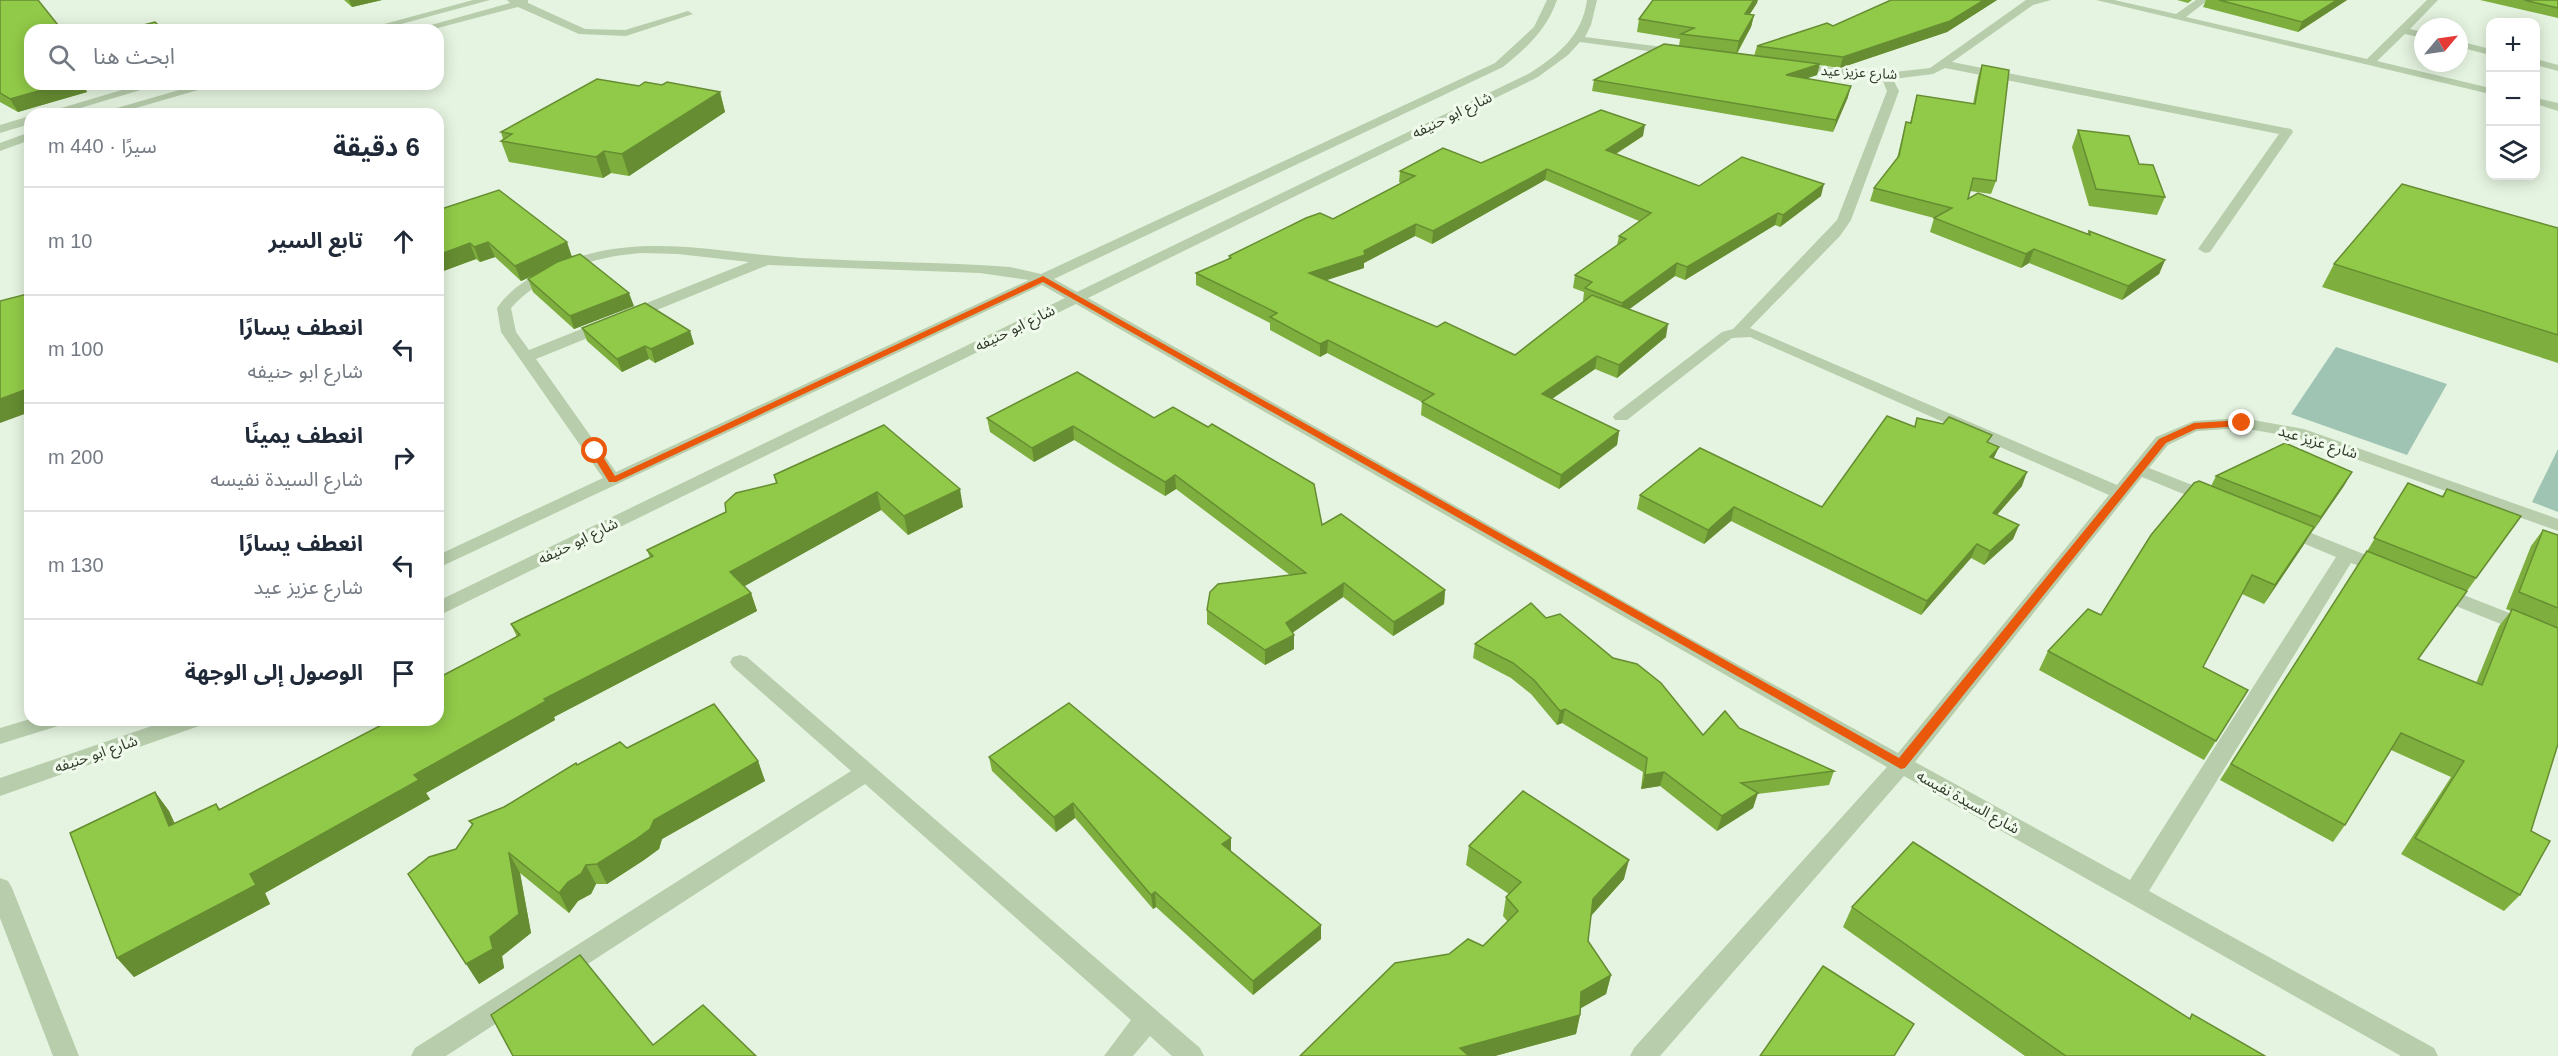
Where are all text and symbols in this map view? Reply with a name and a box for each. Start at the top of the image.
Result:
north arrow [2414,18,2468,72]
map controls [2486,18,2540,180]
button: + [2486,18,2540,72]
search box [24,24,444,90]
icon: search [45,41,78,74]
text: ابحث هنا [93,44,175,69]
street label: شارع عزيز عيد [1820,62,1898,85]
button: − [2486,72,2540,126]
street label: شارع ابو حنيفه [1409,88,1496,145]
button: layers [2486,126,2540,180]
text: 6 دقيقة [333,132,420,162]
text: سيرًا · 440 m [48,135,157,157]
icon: ahead [387,225,420,258]
text: تابع السير [269,228,363,253]
text: 10 m [48,230,92,252]
street label: شارع ابو حنيفه [972,301,1059,358]
text: انعطف يسارًا [239,315,363,340]
icon: left [387,333,420,366]
text: 100 m [48,338,104,360]
text: شارع ابو حنيفه [248,360,363,382]
route end [2228,409,2254,435]
street label: شارع عزيز عيد [2275,421,2360,466]
text: انعطف يمينًا [244,423,363,448]
route start [581,437,607,463]
icon: right [387,441,420,474]
text: 200 m [48,446,104,468]
text: شارع السيدة نفيسه [210,468,363,490]
street label: شارع ابو حنيفه [535,514,622,571]
text: انعطف يسارًا [239,531,363,556]
icon: left [387,549,420,582]
text: 130 m [48,554,104,576]
text: شارع عزيز عيد [253,576,363,598]
icon: arrive [387,657,420,690]
text: الوصول إلى الوجهة [185,660,363,685]
street label: شارع ابو حنيفه [52,731,141,779]
street label: شارع السيدة نفيسه [1912,766,2023,840]

